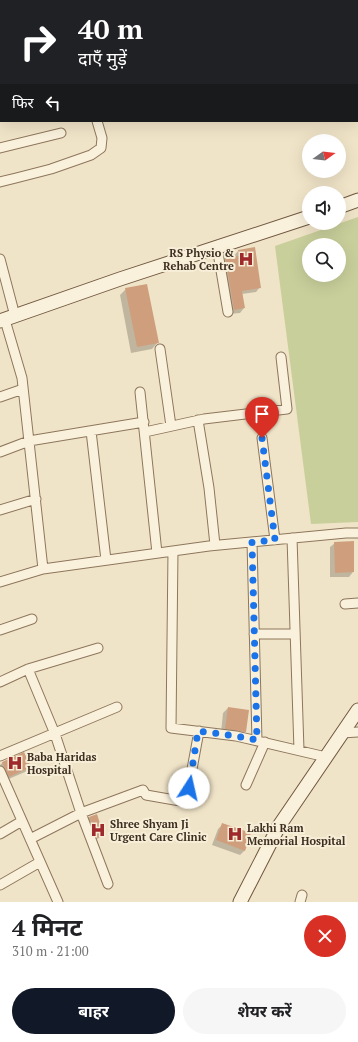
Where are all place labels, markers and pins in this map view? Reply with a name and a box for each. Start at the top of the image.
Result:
place label: RS Physio & Rehab Centre [163,246,234,273]
hospital icon: RS Physio & Rehab Centre [237,250,255,268]
pin [245,397,279,438]
place label: Baba Haridas Hospital [27,750,97,777]
hospital icon: Baba Haridas Hospital [6,754,24,772]
place label: Shree Shyam Ji Urgent Care Clinic [110,817,207,844]
hospital icon: Shree Shyam Ji Urgent Care Clinic [89,821,107,839]
place label: Lakhi Ram Memorial Hospital [247,821,346,848]
hospital icon: Lakhi Ram Memorial Hospital [226,825,244,843]

